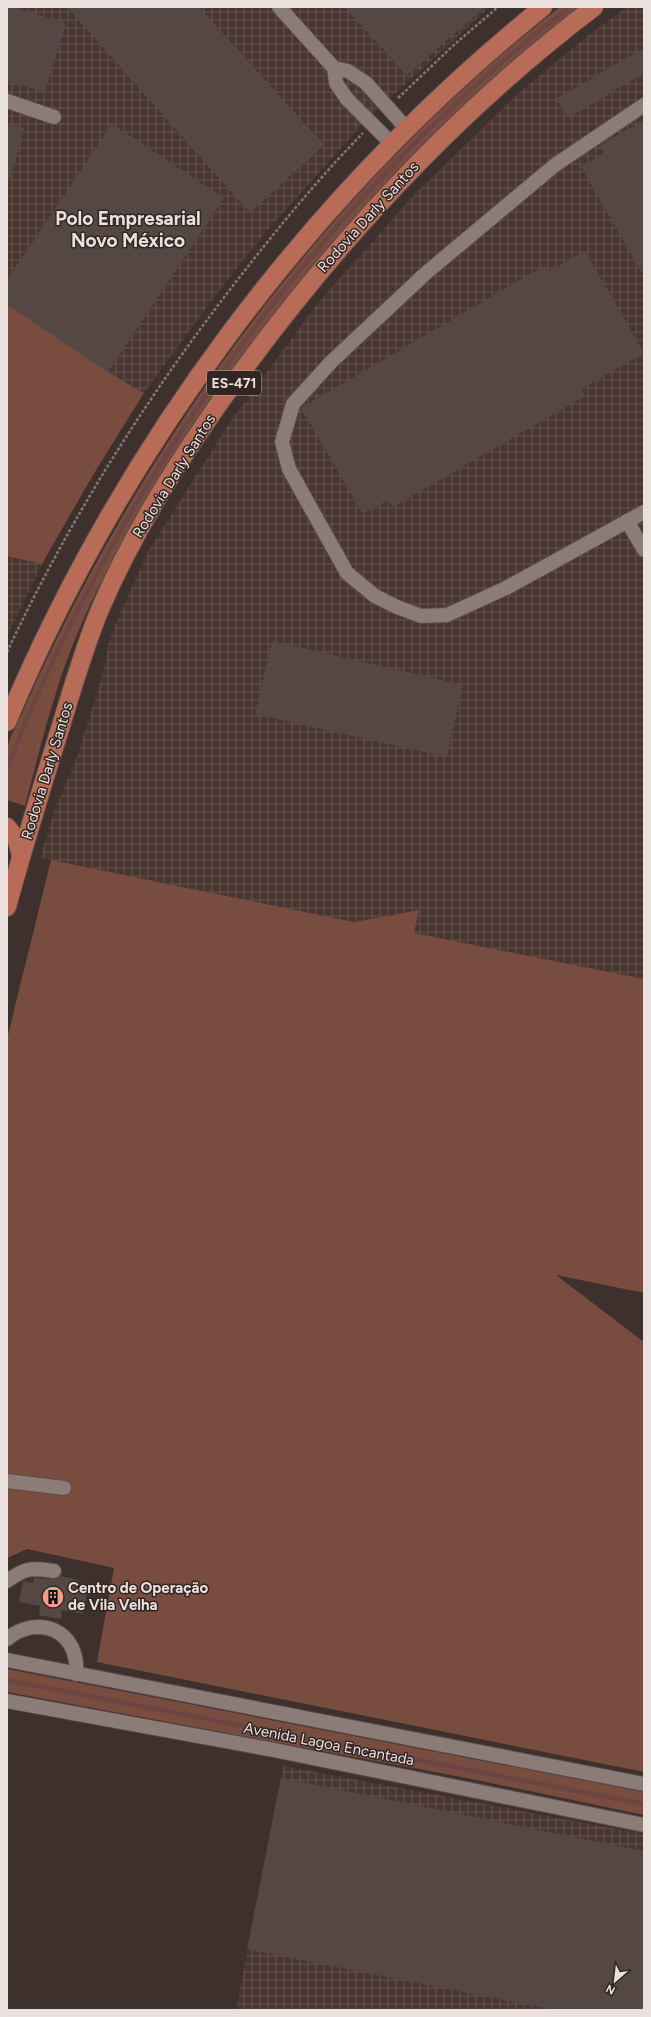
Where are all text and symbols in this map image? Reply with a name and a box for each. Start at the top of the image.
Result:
street label: Rodovia Darly Santos [314,158,422,276]
district label: Polo Empresarial Novo México [55,207,201,252]
road number: ES-471 [207,371,261,395]
street label: Rodovia Darly Santos [129,411,219,541]
street label: Rodovia Darly Santos [18,700,76,842]
place label: Centro de Operação de Vila Velha [68,1579,208,1614]
building icon: Centro de Operação de Vila Velha [40,1584,66,1610]
street label: Avenida Lagoa Encantada [242,1719,416,1769]
north arrow [595,1961,635,2001]
text: N [604,1982,617,1997]

